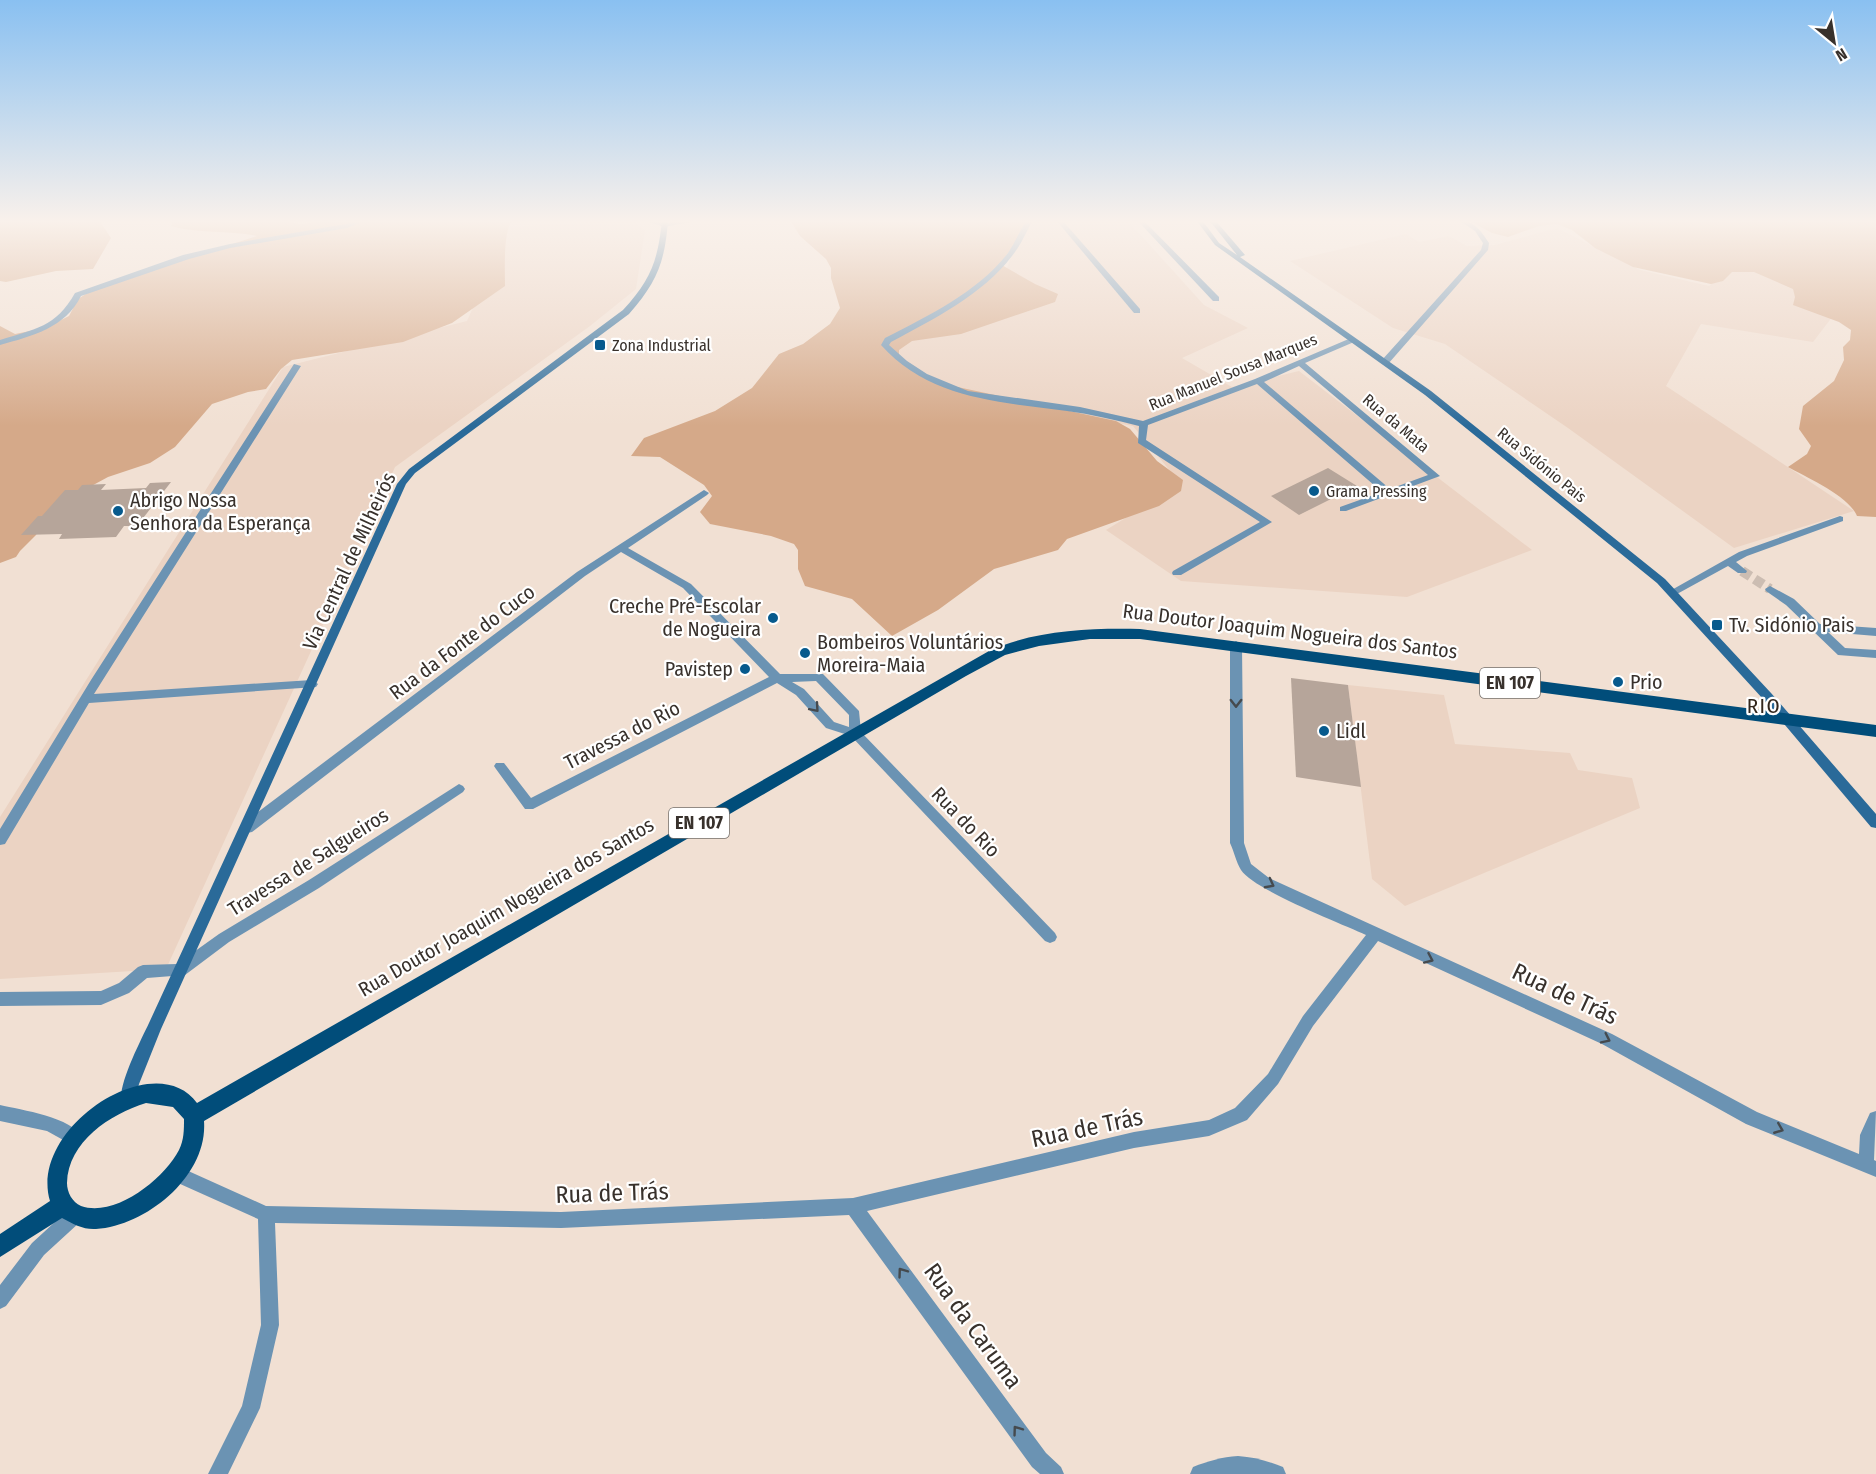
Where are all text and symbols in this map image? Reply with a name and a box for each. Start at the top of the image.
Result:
north arrow [1804,12,1864,72]
text: N [1832,44,1850,65]
street label: Rua Manuel Sousa Marques [1146,329,1320,414]
place label: Zona Industrial [612,336,711,355]
marker: Zona Industrial [593,338,607,352]
street label: Rua da Mata [1359,390,1433,456]
street label: Rua Sidónio Pais [1494,423,1590,507]
street label: Via Central de Milheirós [297,468,401,654]
place label: Grama Pressing [1326,482,1427,501]
marker: Grama Pressing [1307,484,1321,498]
place label: Abrigo Nossa Senhora da Esperança [130,488,311,535]
marker: Abrigo Nossa Senhora da Esperança [111,504,125,518]
street label: Rua da Fonte do Cuco [385,579,539,705]
place label: Creche Pré-Escolar de Nogueira [609,594,761,641]
street label: Rua Doutor Joaquim Nogueira dos Santos [1121,599,1459,663]
marker: Creche Pré-Escolar de Nogueira [766,611,780,625]
place label: Tv. Sidónio Pais [1729,613,1854,637]
marker: Tv. Sidónio Pais [1710,618,1724,632]
place label: Bombeiros Voluntários Moreira-Maia [817,630,1003,677]
marker: Bombeiros Voluntários Moreira-Maia [798,646,812,660]
place label: Pavistep [665,657,733,681]
marker: Pavistep [738,662,752,676]
road number: EN 107 [1480,668,1540,698]
place label: Prio [1630,670,1663,694]
marker: Prio [1611,675,1625,689]
district label: RIO [1747,693,1781,719]
street label: Travessa do Rio [560,696,684,774]
one-way arrow [1230,699,1242,708]
one-way arrow [808,701,819,712]
place label: Lidl [1336,719,1366,743]
marker: Lidl [1317,724,1331,738]
street label: Rua do Rio [927,782,1005,862]
street label: Travessa de Salgueiros [223,803,393,921]
road number: EN 107 [669,808,729,838]
street label: Rua Doutor Joaquim Nogueira dos Santos [354,812,658,1002]
one-way arrow [1264,877,1274,888]
one-way arrow [1422,951,1433,963]
street label: Rua de Trás [1508,957,1622,1031]
one-way arrow [1600,1032,1611,1044]
street label: Rua de Trás [1029,1103,1145,1153]
one-way arrow [1774,1121,1784,1134]
street label: Rua de Trás [555,1177,669,1209]
street label: Rua da Caruma [918,1258,1028,1394]
one-way arrow [898,1268,909,1279]
one-way arrow [1013,1425,1024,1436]

